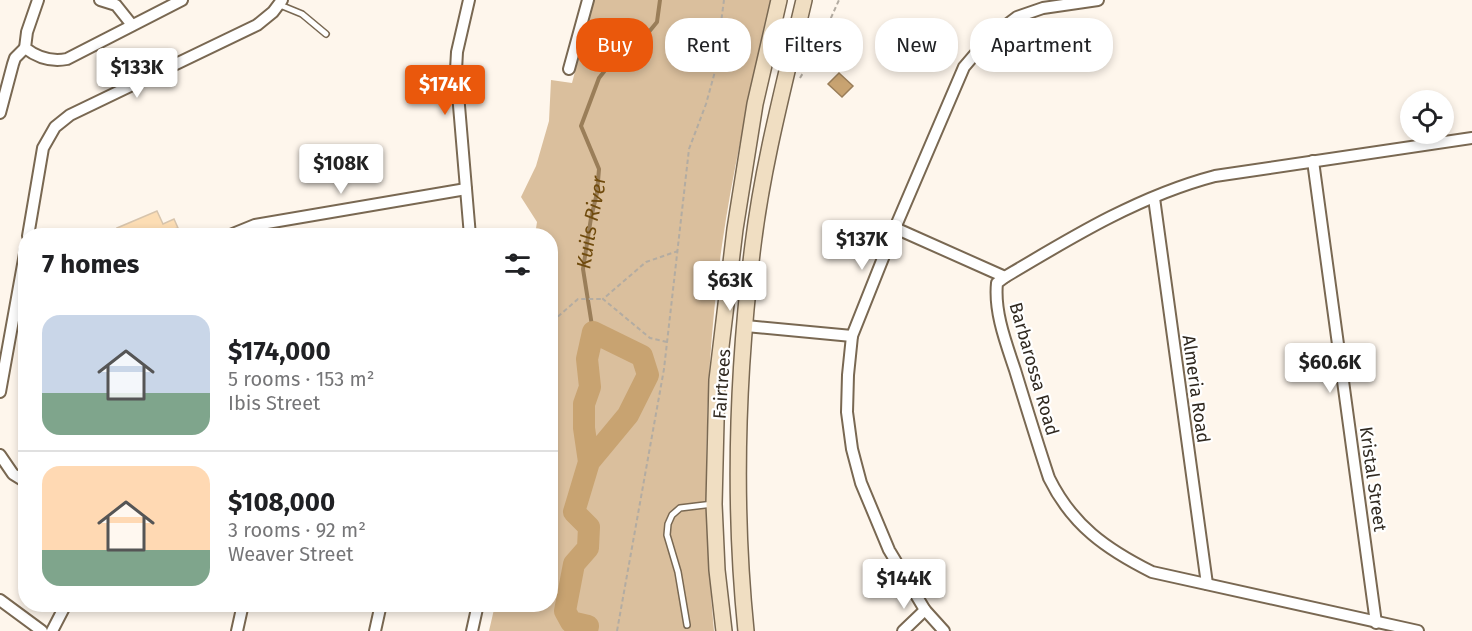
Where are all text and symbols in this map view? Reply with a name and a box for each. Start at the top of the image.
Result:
chip: Buy [576,18,653,72]
chip: Rent [665,18,751,72]
chip: Filters [763,18,863,72]
chip: New [875,18,958,72]
chip: Apartment [970,18,1113,72]
pin: $133K [95,48,179,99]
text: $133K [111,55,164,79]
pin: $174K [403,65,487,116]
text: $174K [419,72,471,96]
map controls [1400,90,1454,144]
button: locate [1400,90,1454,144]
pin: $108K [299,144,383,195]
text: $108K [313,151,369,175]
water label: Kuils River [571,174,610,271]
pin: $137K [820,220,904,271]
text: $137K [836,227,888,251]
icon: filters [501,248,534,281]
text: 7 homes [42,249,139,280]
pin: $63K [694,261,766,312]
text: $63K [707,268,753,292]
street label: Barbarossa Road [1004,300,1064,438]
street label: Almeria Road [1178,334,1214,444]
text: $174,000 [228,336,331,367]
icon: home [90,339,162,411]
pin: $60.6K [1281,343,1379,394]
street label: Fairtrees [709,348,735,420]
text: $60.6K [1299,350,1361,374]
text: 5 rooms · 153 m² [228,367,375,391]
text: Ibis Street [228,391,320,415]
street label: Kristal Street [1355,425,1391,533]
text: $108,000 [228,487,335,518]
icon: home [90,490,162,562]
text: 3 rooms · 92 m² [228,518,366,542]
text: Weaver Street [228,542,354,566]
pin: $144K [862,559,946,610]
text: $144K [877,566,931,590]

